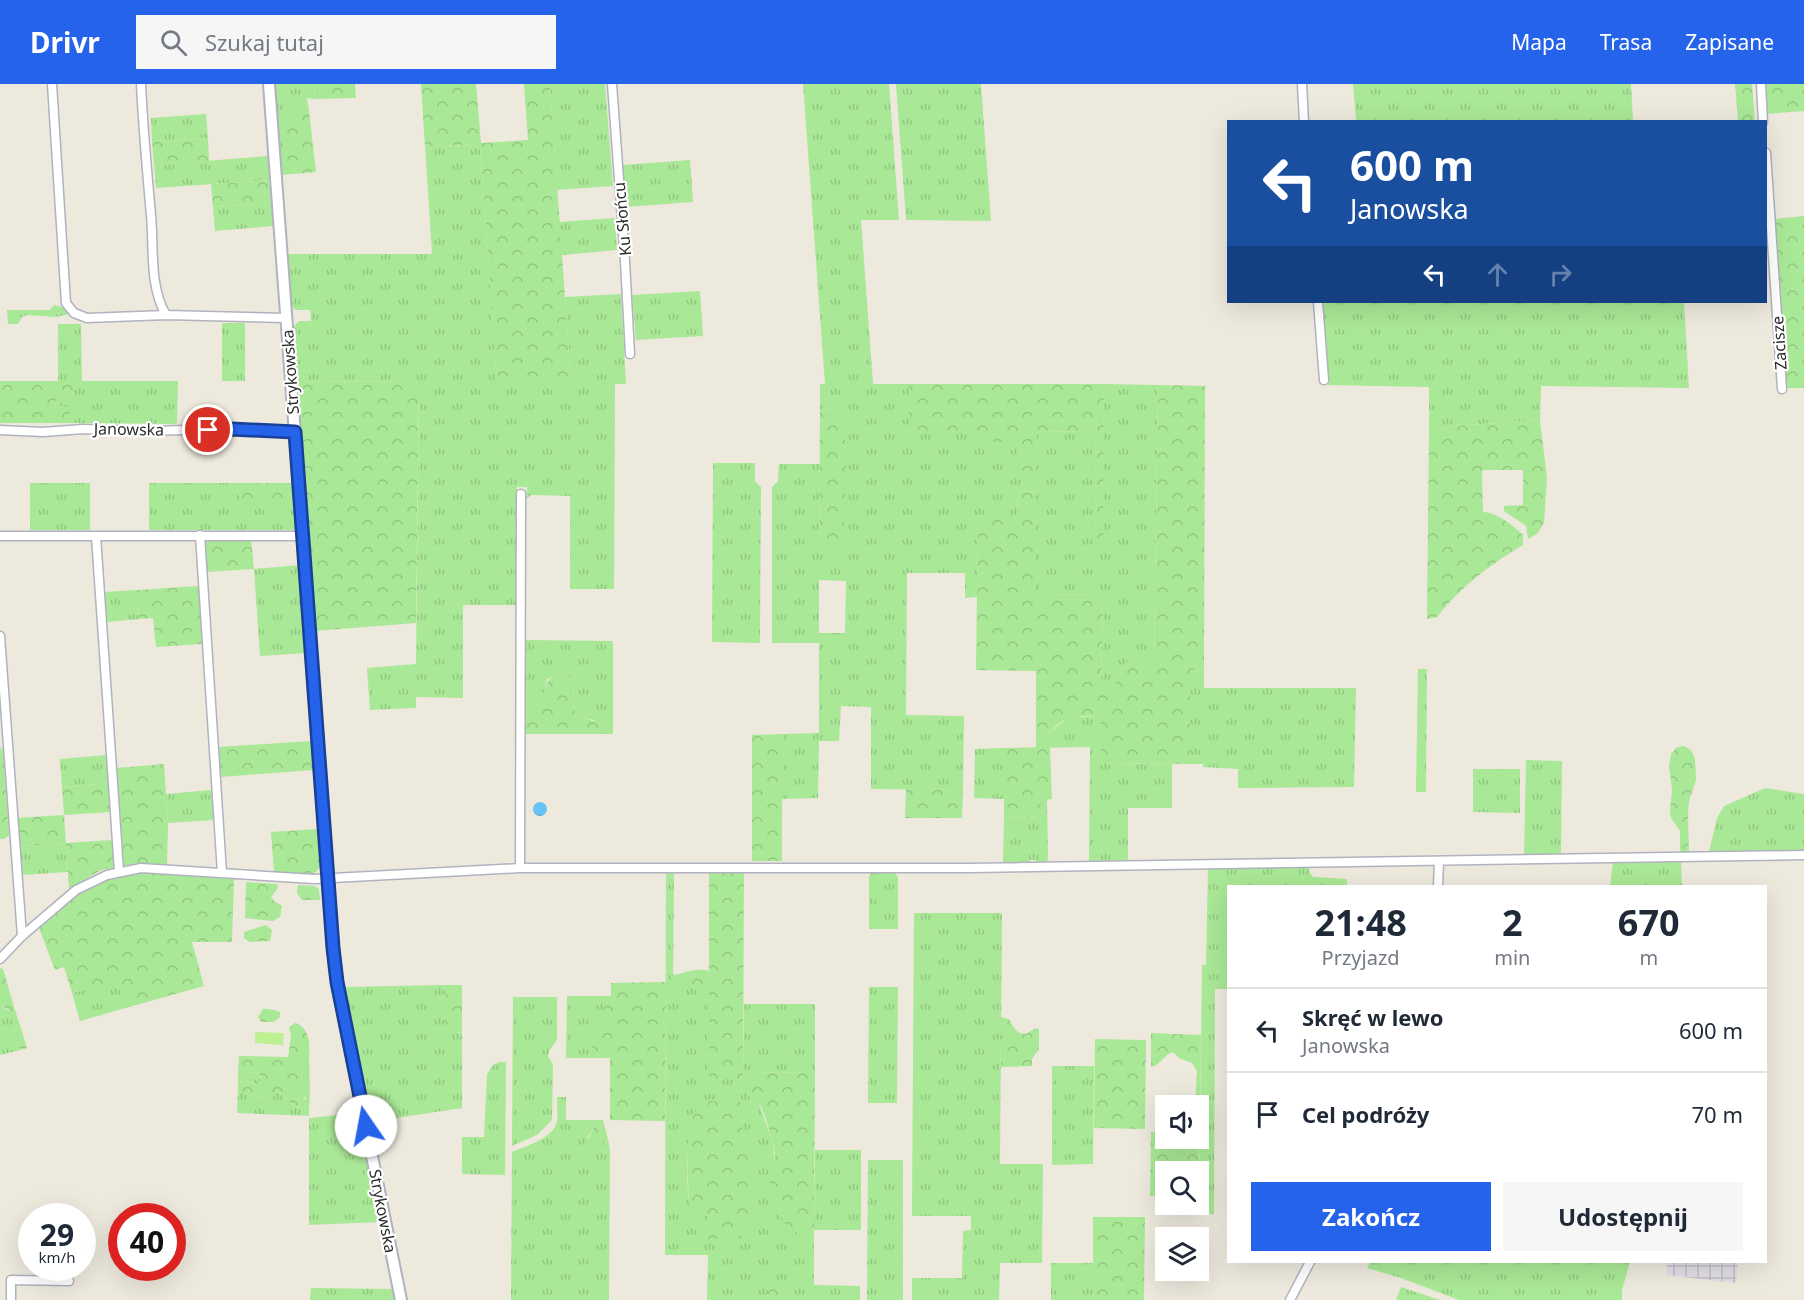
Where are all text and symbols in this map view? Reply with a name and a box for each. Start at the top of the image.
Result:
search box [136,15,556,69]
text: Drivr [30,23,100,61]
icon: search [157,26,190,59]
text: Szukaj tutaj [205,27,324,57]
text: Mapa [1511,28,1567,56]
text: Trasa [1600,28,1652,56]
text: Zapisane [1685,28,1774,56]
text: 600 m [1350,136,1474,193]
icon: left [1251,144,1329,222]
street label: Ku Słońcu [608,181,636,257]
text: Janowska [1350,190,1469,227]
icon: left [1418,258,1451,291]
icon: ahead [1481,258,1514,291]
icon: right [1544,258,1577,291]
street label: Zacisze [1766,315,1792,371]
street label: Strykowska [276,329,304,415]
pin [182,404,233,455]
icon: arrive [191,413,224,446]
street label: Janowska [92,417,164,441]
text: 21:48 [1314,898,1407,947]
text: 2 [1502,898,1523,947]
text: 670 [1618,898,1680,947]
text: Przyjazd [1322,944,1400,971]
text: min [1494,944,1530,971]
text: m [1639,944,1658,971]
text: Skręć w lewo [1302,1002,1444,1032]
icon: left [1251,1014,1284,1047]
text: 600 m [1679,1015,1743,1045]
text: Janowska [1302,1032,1390,1059]
position arrow [334,1094,398,1158]
map controls [1155,1095,1209,1281]
button: sound [1155,1095,1209,1149]
icon: arrive [1251,1098,1284,1131]
text: Cel podróży [1302,1099,1429,1129]
text: 70 m [1692,1099,1743,1129]
button: search [1155,1161,1209,1215]
street label: Strykowska [364,1167,402,1255]
button: Zakończ [1251,1182,1491,1251]
button: Udostępnij [1503,1182,1743,1251]
speed limit sign: 40 [108,1203,186,1281]
text: 29 [40,1214,74,1255]
button: layers [1155,1227,1209,1281]
text: km/h [39,1247,75,1267]

